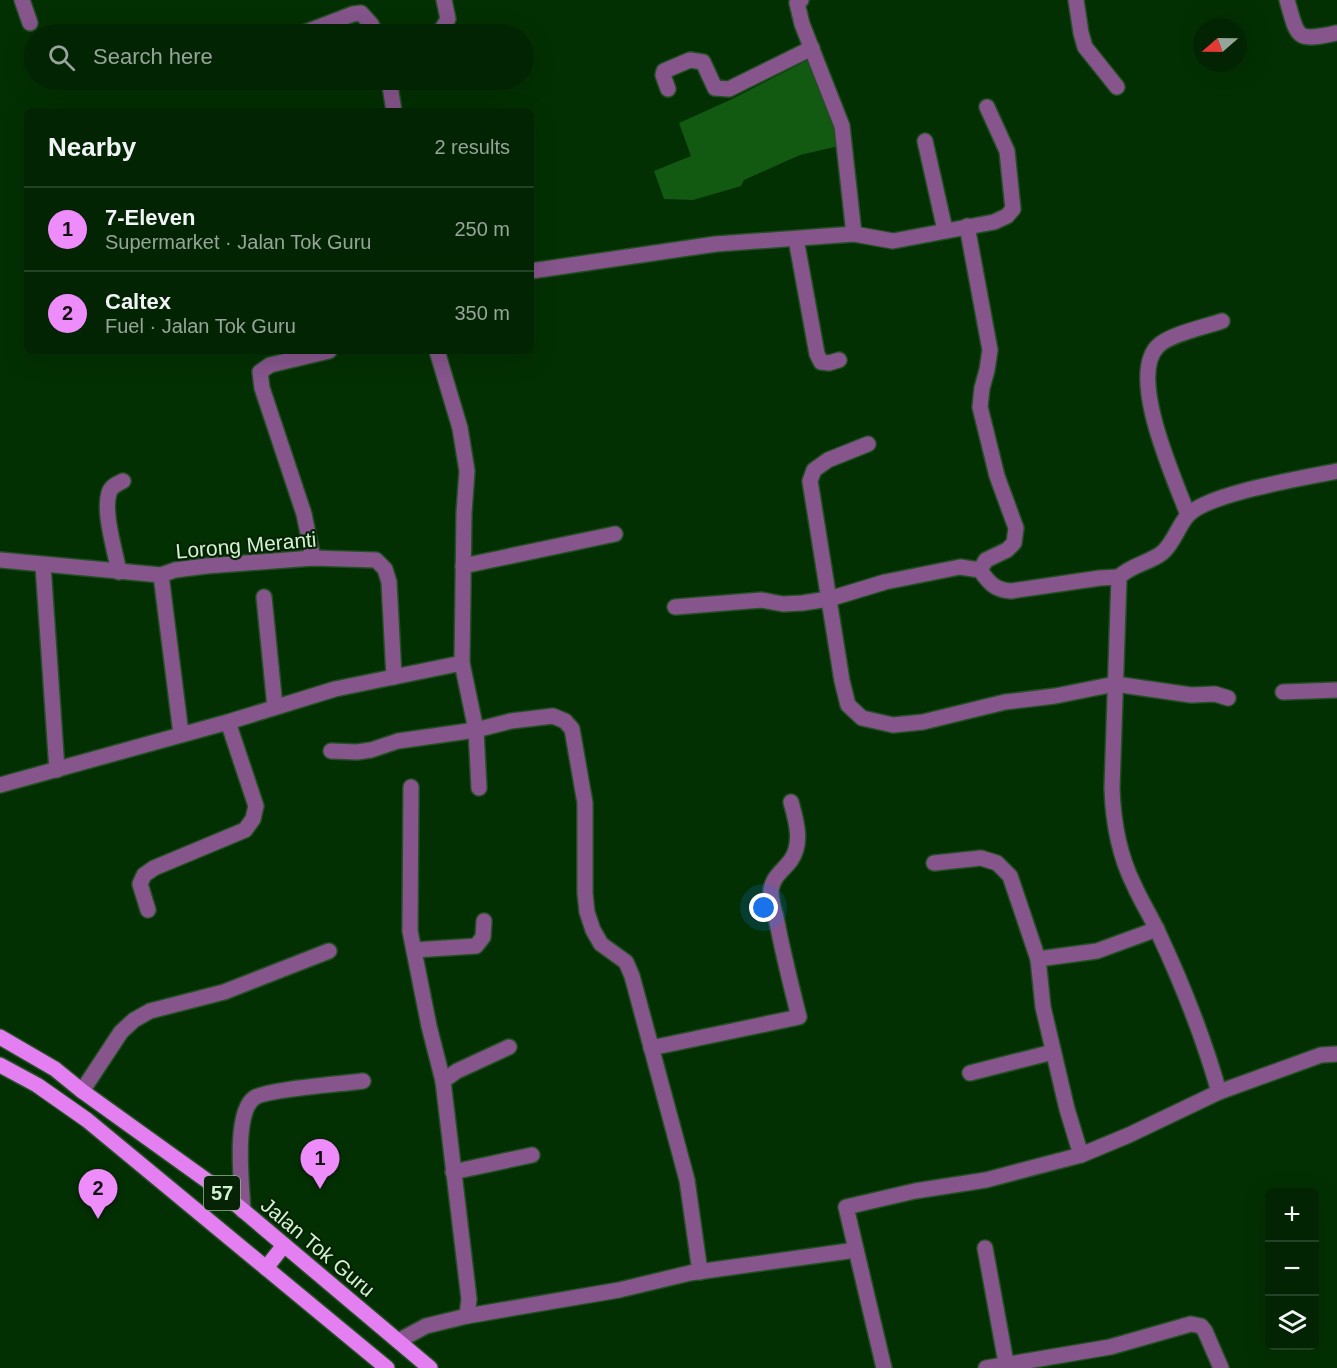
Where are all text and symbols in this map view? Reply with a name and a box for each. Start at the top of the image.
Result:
north arrow [1193,18,1247,72]
search box [24,24,534,90]
icon: search [45,41,78,74]
text: Search here [93,44,213,69]
text: Nearby [48,132,136,162]
text: 2 results [434,136,510,158]
text: 7-Eleven [105,205,196,230]
text: 1 [62,218,73,240]
text: 250 m [454,218,510,240]
text: Supermarket · Jalan Tok Guru [105,231,371,253]
text: Caltex [105,289,171,314]
text: 2 [62,302,73,324]
text: 350 m [454,302,510,324]
text: Fuel · Jalan Tok Guru [105,315,296,337]
street label: Lorong Meranti [175,527,317,563]
your location [749,893,778,922]
pin: 1 [300,1140,340,1189]
pin: 2 [78,1170,118,1219]
road number: 57 [204,1176,240,1210]
map controls [1265,1188,1319,1350]
button: + [1265,1188,1319,1242]
street label: Jalan Tok Guru [257,1193,379,1301]
button: − [1265,1242,1319,1296]
button: layers [1265,1296,1319,1350]

